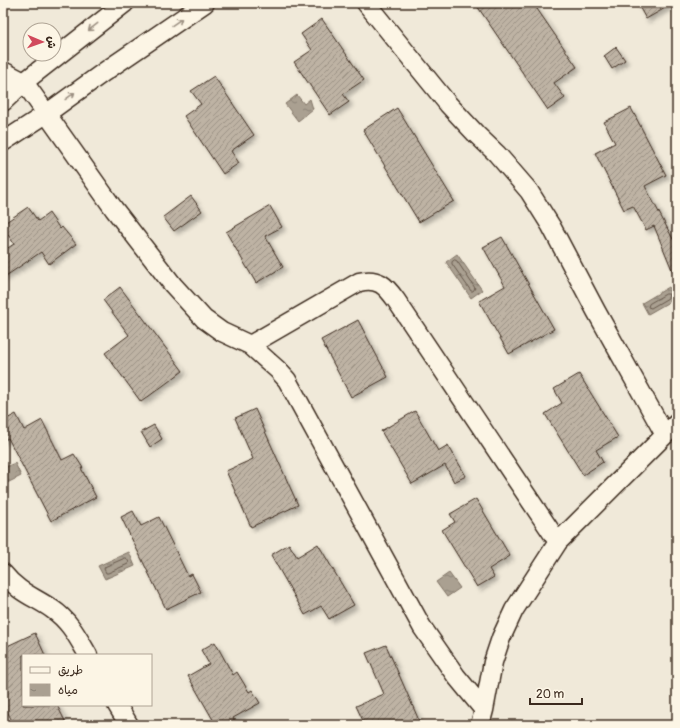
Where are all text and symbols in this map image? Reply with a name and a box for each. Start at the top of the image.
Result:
one-way arrow [171,18,182,26]
north arrow [22,22,62,62]
one-way arrow [88,22,99,31]
text: ش [45,36,58,49]
one-way arrow [65,92,76,101]
legend [22,654,152,706]
text: طريق [58,663,83,678]
scale bar [530,680,582,706]
text: مياه [58,683,78,698]
text: 20 m [536,687,565,702]

